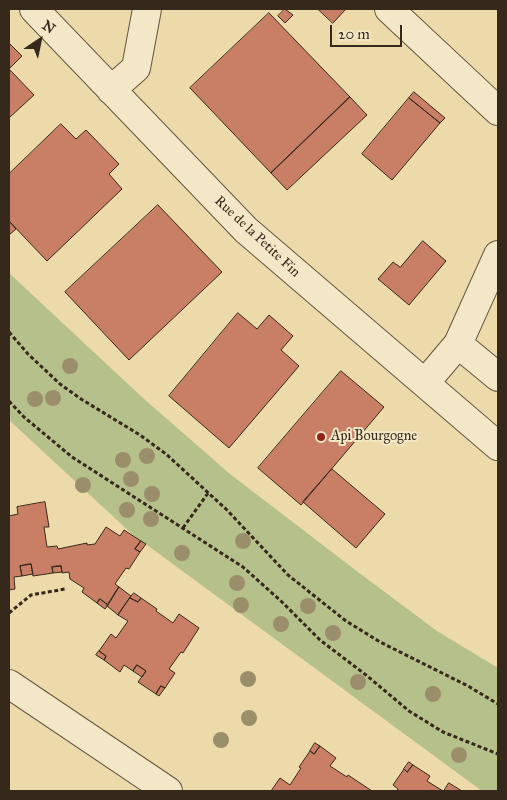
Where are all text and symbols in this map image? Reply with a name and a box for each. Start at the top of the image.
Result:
north arrow [15,15,65,65]
scale bar [332,15,404,47]
text: N [39,17,58,38]
text: 20 m [338,25,370,43]
street label: Rue de la Petite Fin [211,193,303,281]
place label: Api Bourgogne [331,429,417,445]
marker: Api Bourgogne [315,431,327,443]

